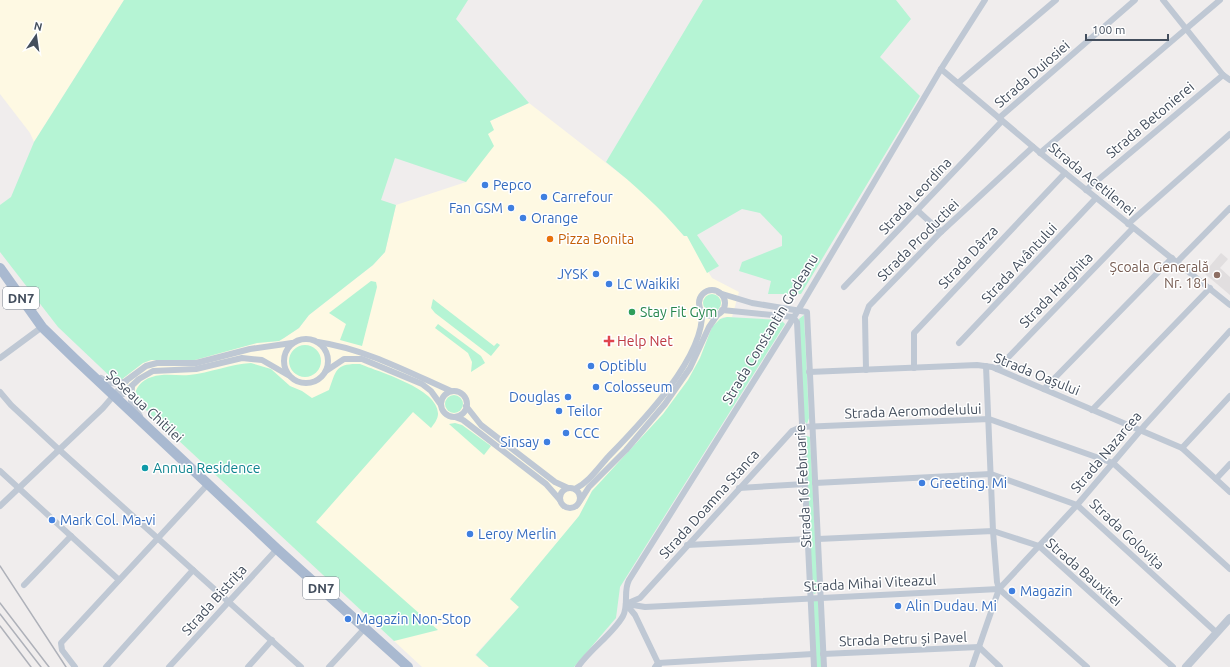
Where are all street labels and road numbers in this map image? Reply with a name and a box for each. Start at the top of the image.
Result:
street label: Strada Duiosiei [991,37,1073,111]
street label: Strada Betonierei [1103,79,1197,161]
street label: Strada Acetilenei [1046,139,1138,219]
street label: Strada Leordina [875,154,955,238]
street label: Strada Productiei [874,196,962,284]
street label: Strada Avântului [978,220,1060,306]
street label: Strada Dârza [935,222,1001,292]
street label: Strada Harghita [1016,249,1096,331]
street label: Strada Constantin Godeanu [719,251,821,407]
road number: DN7 [3,287,39,309]
street label: Strada Oașului [992,350,1082,398]
street label: Șoseaua Chitilei [103,367,187,445]
street label: Strada Aeromodelului [844,401,982,421]
street label: Strada Nazarcea [1067,408,1145,496]
street label: Strada 16 Februarie [792,424,814,548]
street label: Strada Doamna Stanca [656,446,762,562]
street label: Strada Golovița [1086,495,1168,573]
street label: Strada Bauxitei [1043,535,1125,609]
street label: Strada Bistrița [178,562,250,638]
street label: Strada Mihai Viteazul [803,572,937,594]
road number: DN7 [303,577,339,599]
street label: Strada Petru și Pavel [839,629,968,649]

